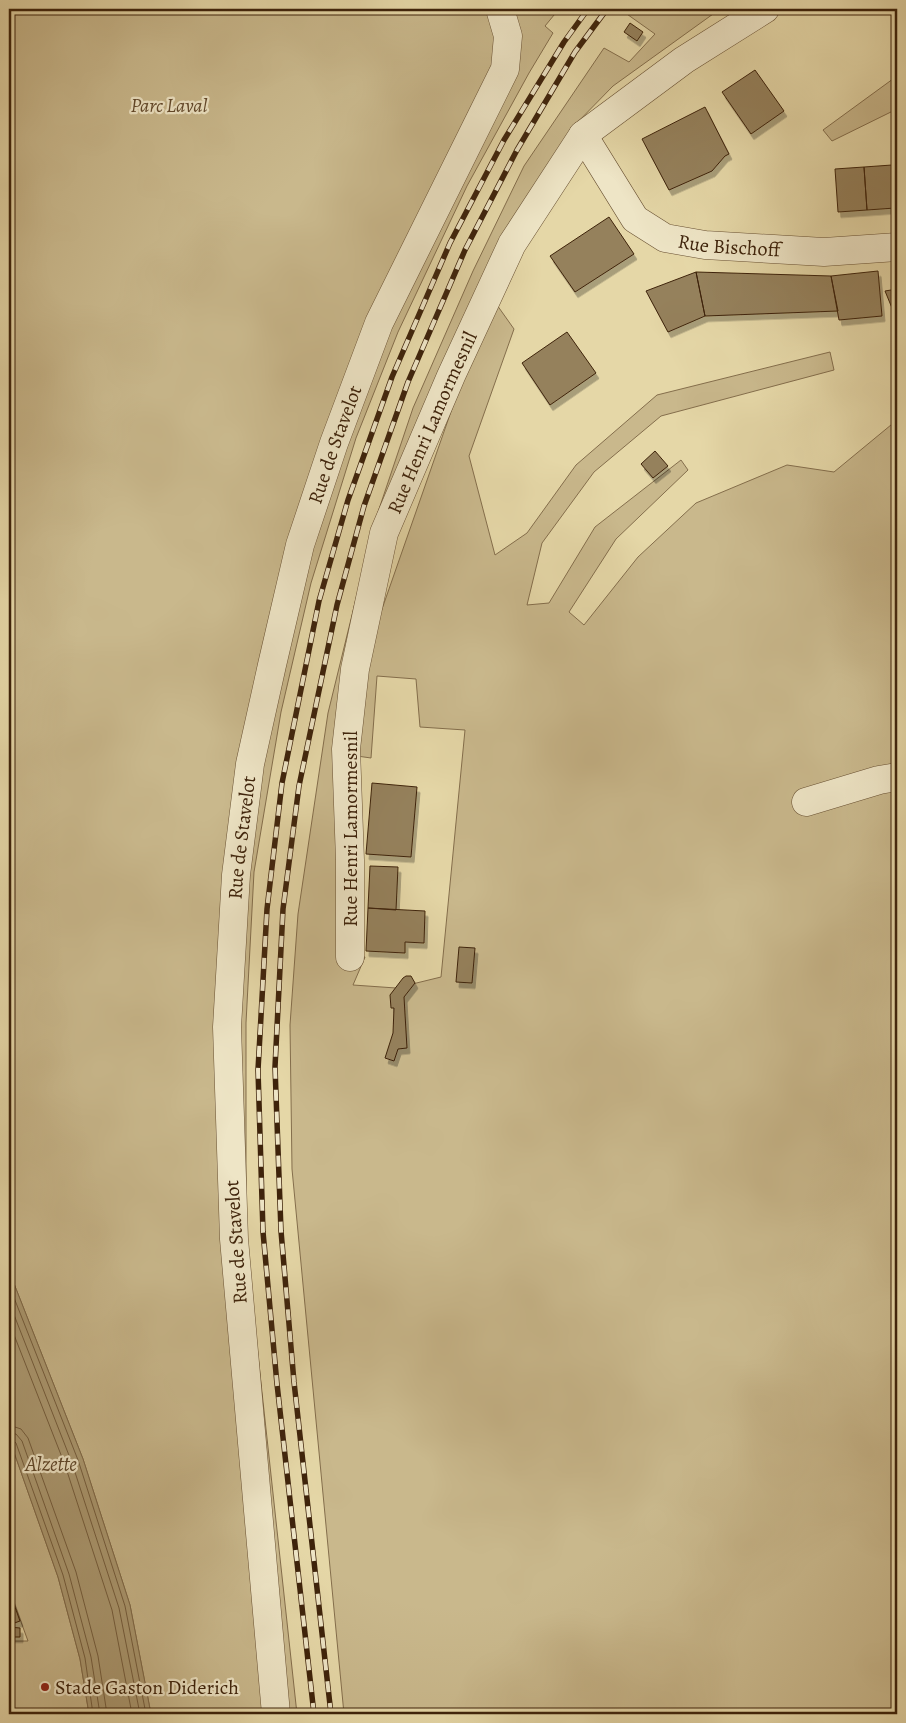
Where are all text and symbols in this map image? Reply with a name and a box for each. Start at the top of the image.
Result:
park label: Parc Laval [130,92,208,119]
street label: Rue Bischoff [676,227,784,263]
street label: Rue Henri Lamormesnil [380,327,483,518]
street label: Rue de Stavelot [301,381,368,507]
street label: Rue Henri Lamormesnil [337,731,364,927]
street label: Rue de Stavelot [221,774,262,900]
street label: Rue de Stavelot [218,1179,254,1305]
water label: Alzette [24,1450,77,1478]
place label: Stade Gaston Diderich [55,1674,239,1701]
marker: Stade Gaston Diderich [39,1681,51,1693]

